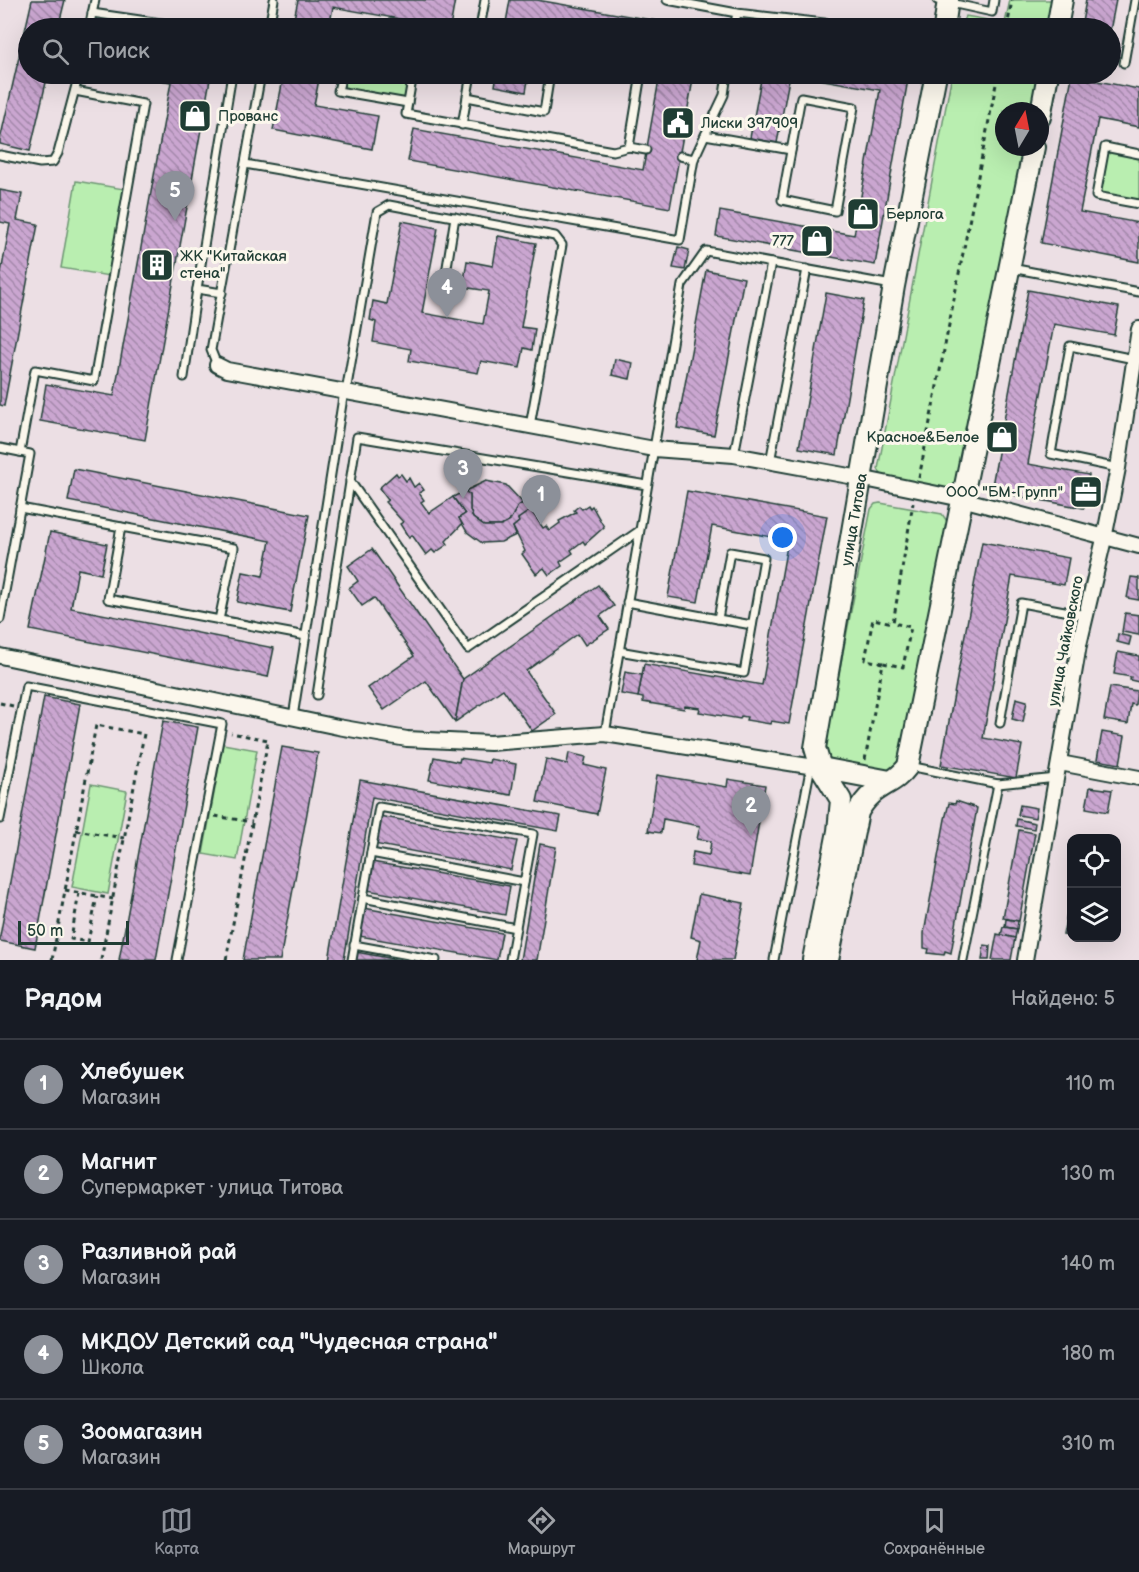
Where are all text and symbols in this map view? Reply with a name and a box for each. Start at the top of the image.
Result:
search box [18,18,1121,84]
icon: search [39,35,72,68]
text: Поиск [87,38,150,65]
shop icon: Прованс [177,98,213,134]
north arrow [995,102,1049,156]
public building icon: Лиски 397909 [660,105,696,141]
place label: Прованс [218,107,279,126]
place label: Лиски 397909 [700,114,798,133]
pin: 5 [156,172,195,221]
shop icon: Берлога [845,196,881,232]
place label: Берлога [886,205,944,224]
shop icon: 777 [799,223,835,259]
place label: 777 [772,232,795,251]
building icon: ЖК "Китайская стена" [139,247,175,283]
place label: ЖК "Китайская стена" [180,247,287,283]
pin: 4 [428,268,466,318]
shop icon: Красное&Белое [984,419,1020,455]
place label: Красное&Белое [867,428,979,447]
pin: 3 [444,450,482,499]
street label: улица Титова [837,471,871,567]
office icon: ООО "БМ-Групп" [1068,474,1104,510]
pin: 1 [522,476,560,525]
place label: ООО "БМ-Групп" [946,483,1063,502]
your location [768,523,797,552]
street label: улица Чайковского [1044,574,1088,708]
pin: 2 [732,786,771,836]
map controls [1067,834,1121,942]
button: locate [1067,834,1121,888]
button: layers [1067,888,1121,942]
scale bar [18,918,129,946]
text: 50 m [27,922,63,941]
text: Рядом [24,984,102,1015]
text: Найдено: 5 [1011,987,1115,1011]
text: Хлебушек [81,1059,184,1086]
text: 1 [39,1072,48,1096]
text: 110 m [1066,1072,1115,1096]
text: Магазин [81,1086,161,1110]
text: Магнит [81,1149,157,1176]
text: 2 [38,1162,49,1186]
text: 130 m [1061,1162,1115,1186]
text: Супермаркет · улица Титова [81,1176,343,1200]
text: Разливной рай [81,1239,237,1266]
text: 3 [38,1252,49,1276]
text: 140 m [1061,1252,1115,1276]
text: Магазин [81,1266,161,1290]
text: МКДОУ Детский сад "Чудесная страна" [81,1329,498,1356]
text: 4 [38,1342,49,1366]
text: 180 m [1062,1342,1115,1366]
text: Школа [81,1356,144,1380]
text: Зоомагазин [81,1419,203,1446]
text: 5 [38,1432,49,1456]
text: 310 m [1061,1432,1115,1456]
text: Магазин [81,1446,161,1470]
tab: Карта [154,1504,199,1559]
tab: Маршрут [507,1504,576,1559]
tab: Сохранённые [884,1504,985,1559]

